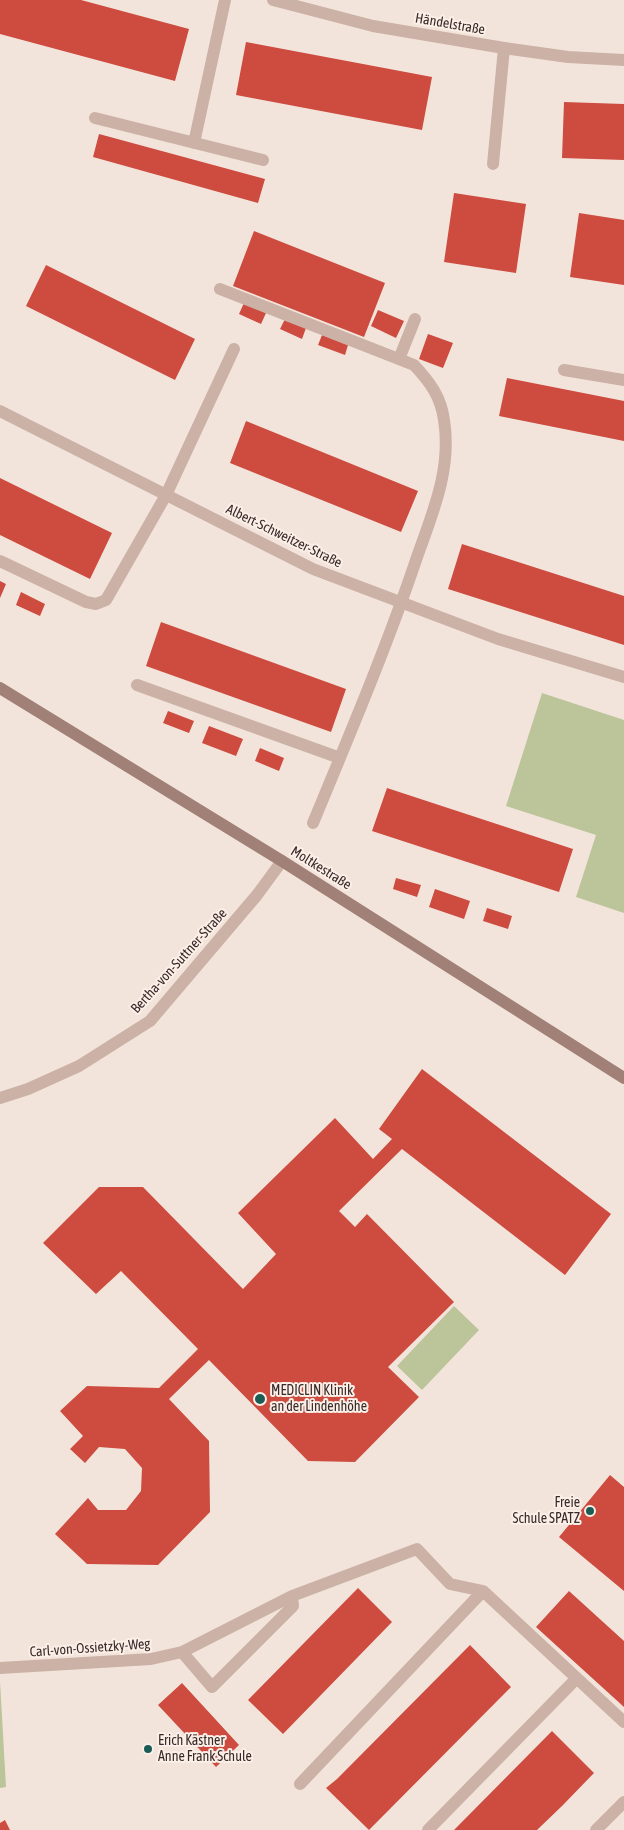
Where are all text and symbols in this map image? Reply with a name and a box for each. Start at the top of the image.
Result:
street label: Händelstraße [414,10,486,38]
street label: Albert-Schweitzer-Straße [223,501,345,571]
street label: Moltkestraße [288,843,354,893]
street label: Bertha-von-Suttner-Straße [128,905,230,1017]
place label: MEDICLIN Klinik an der Lindenhöhe [271,1383,367,1415]
marker: MEDICLIN Klinik an der Lindenhöhe [253,1392,267,1406]
place label: Freie Schule SPATZ [513,1495,580,1528]
marker: Freie Schule SPATZ [584,1505,596,1517]
street label: Carl-von-Ossietzky-Weg [29,1635,151,1661]
place label: Erich Kästner Anne Frank Schule [158,1733,252,1765]
marker: Erich Kästner Anne Frank Schule [142,1743,154,1755]

